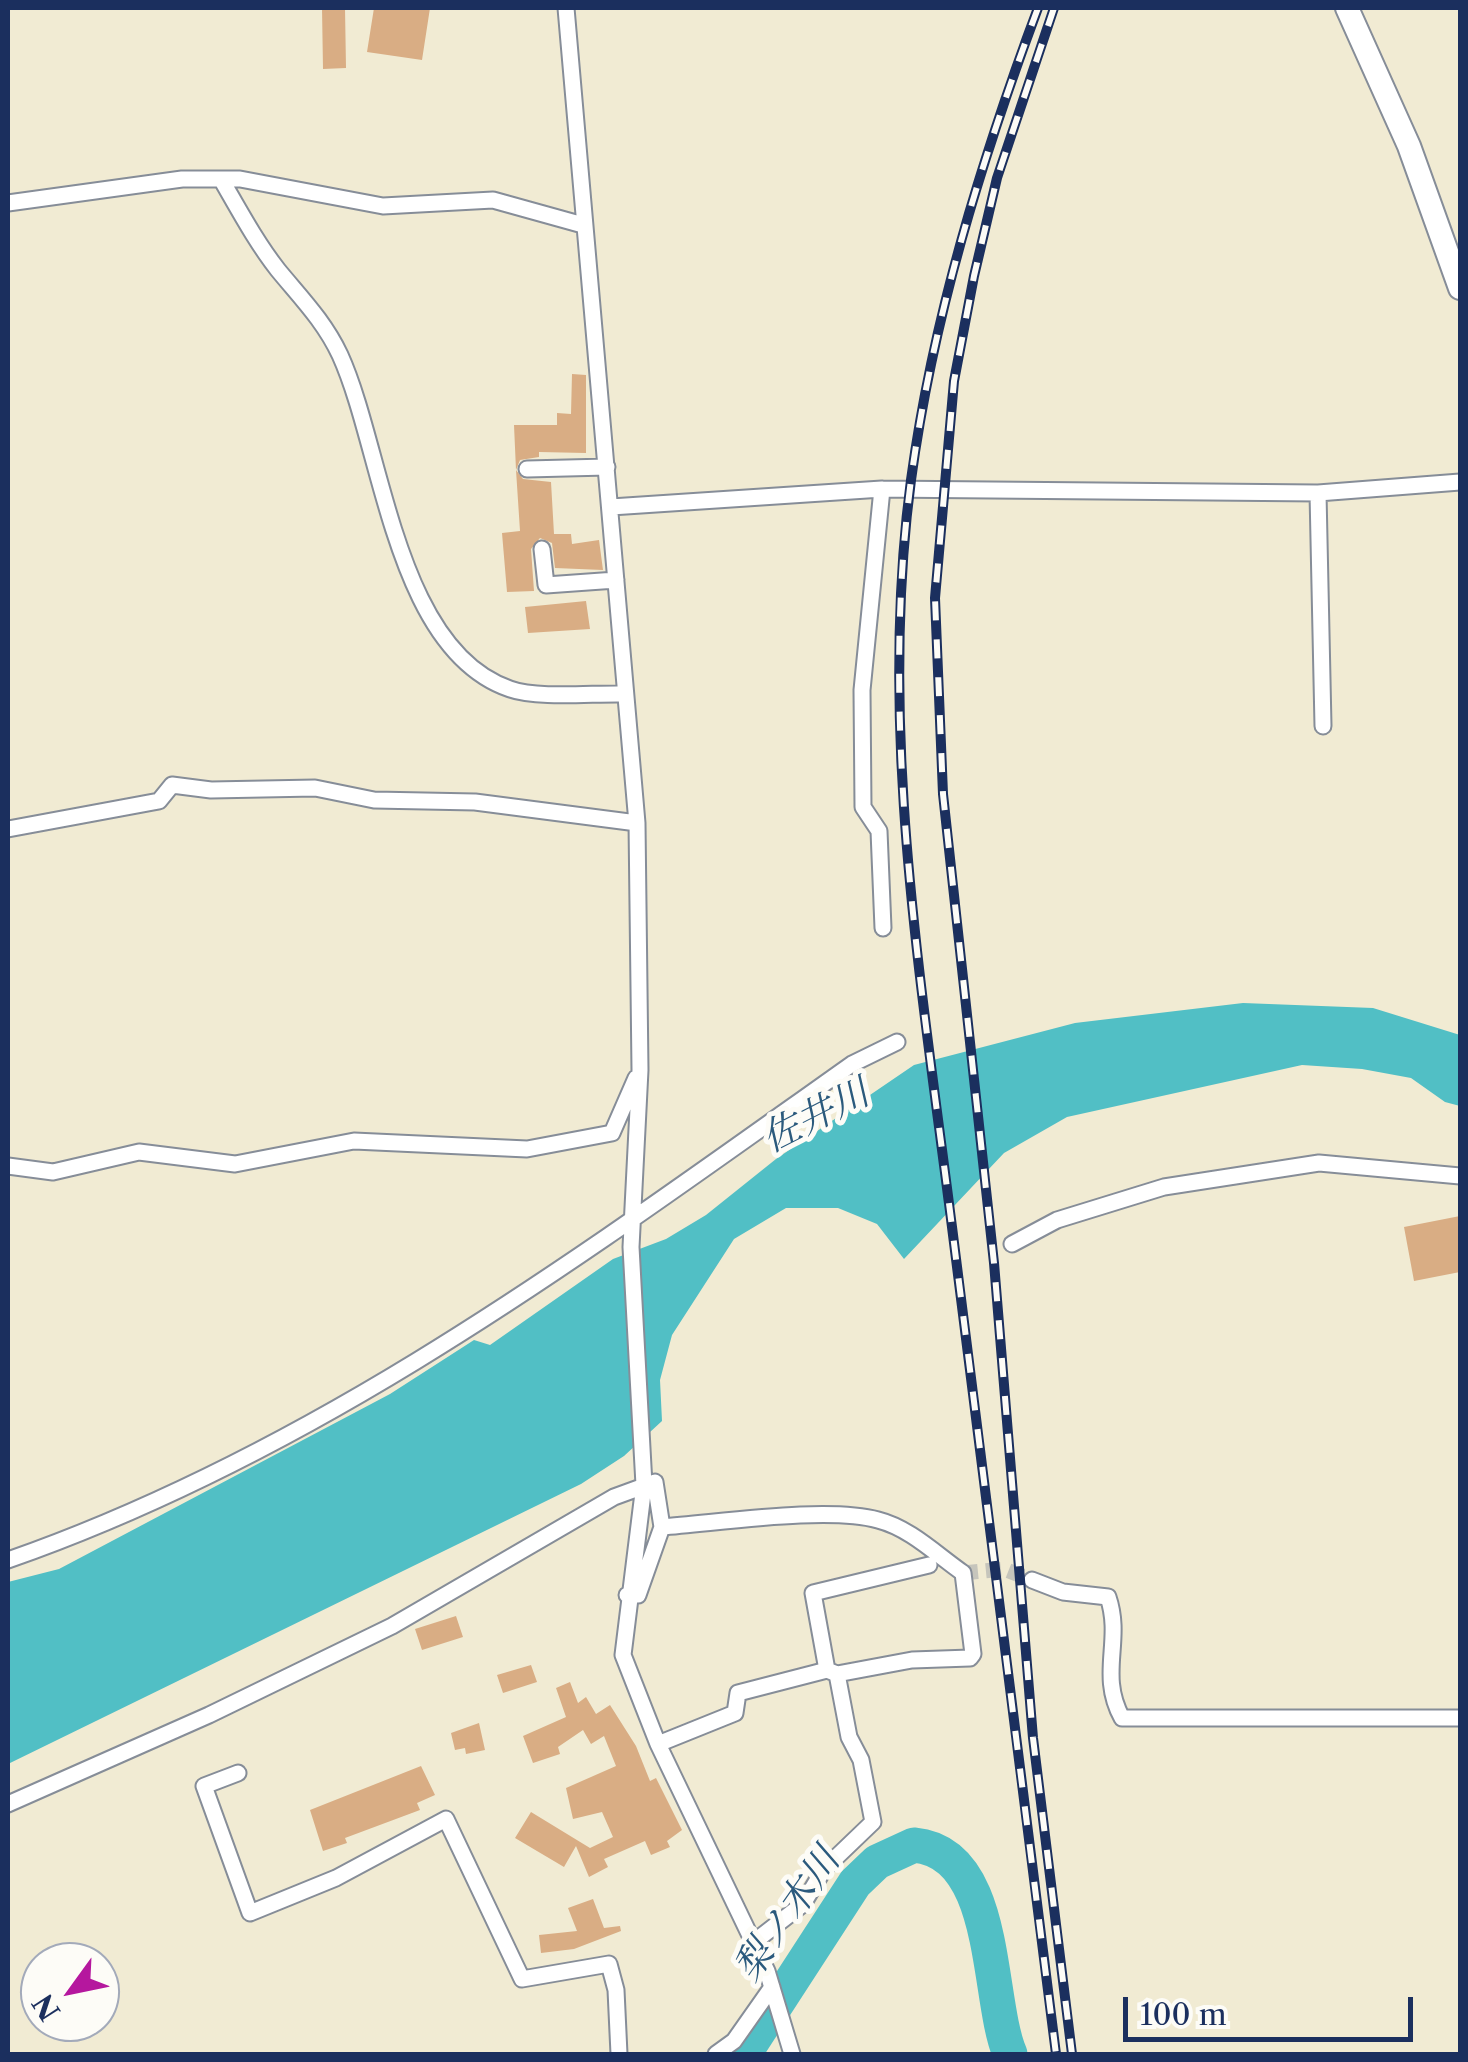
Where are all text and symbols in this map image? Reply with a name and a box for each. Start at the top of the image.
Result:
water label: 佐井川 [755,1071,877,1163]
water label: 梨ノ木川 [726,1840,850,1990]
north arrow [20,1942,120,2042]
scale bar [1128,1977,1418,2039]
text: N [26,1988,67,2027]
text: 100 m [1140,1996,1227,2033]

